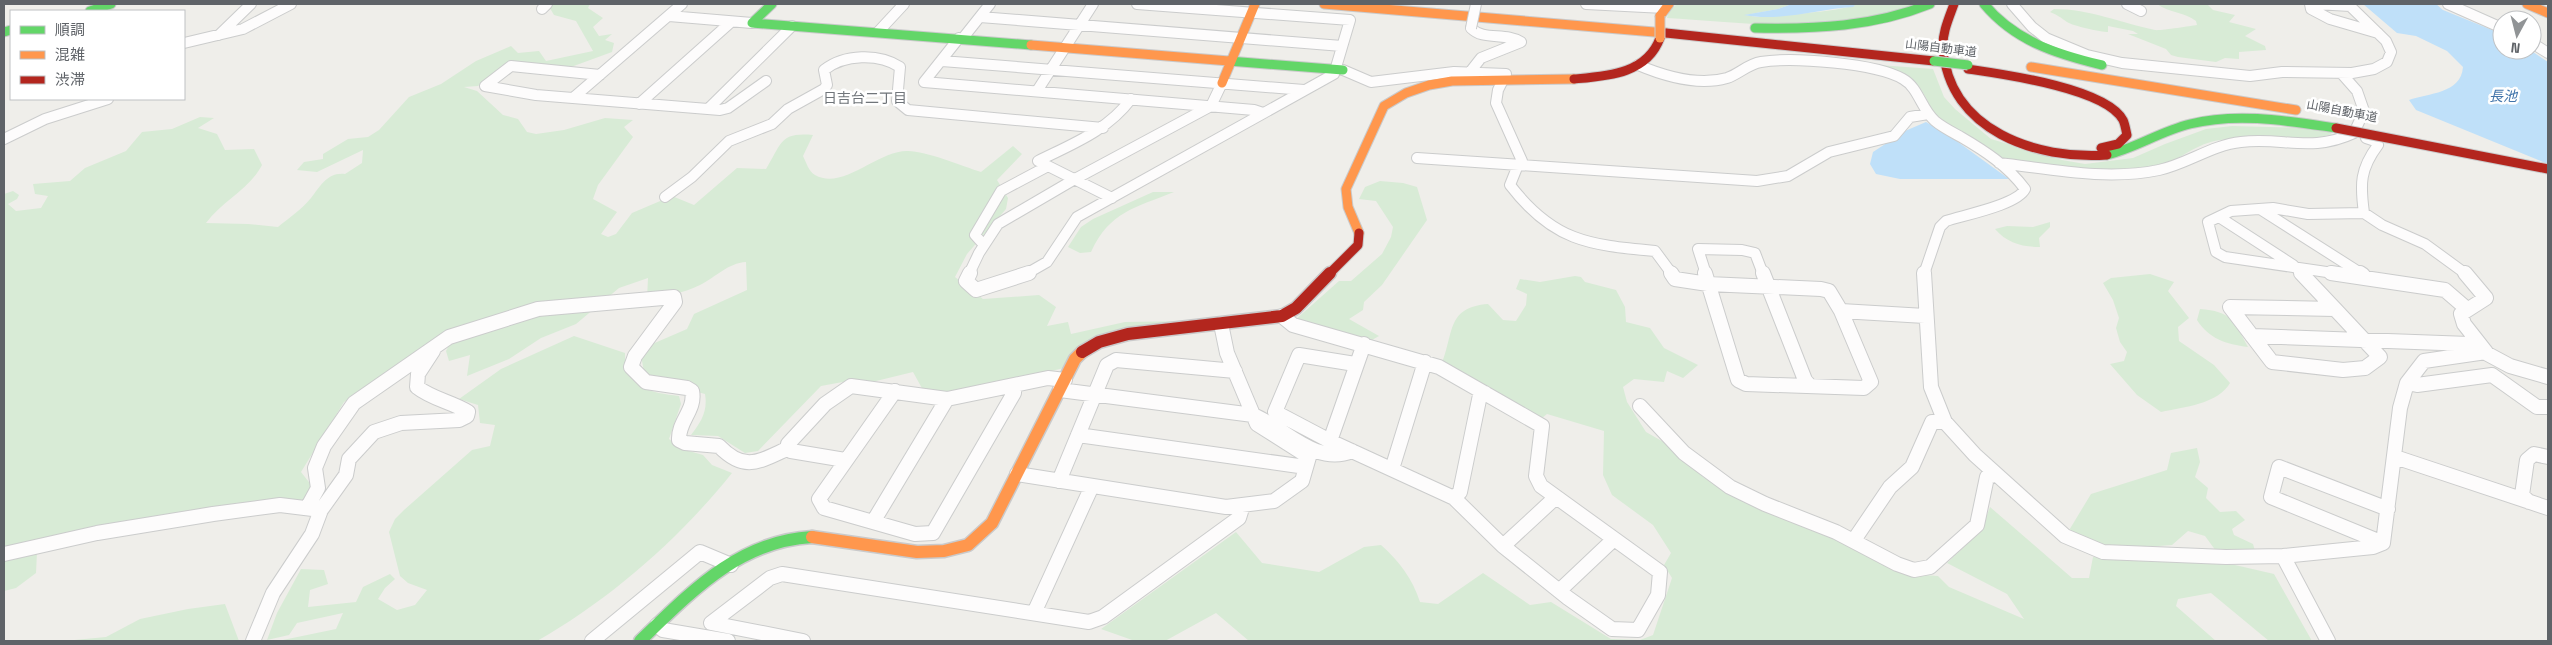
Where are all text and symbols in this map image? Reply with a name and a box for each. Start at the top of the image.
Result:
legend [10,10,185,100]
north arrow [2492,10,2542,60]
text: 順調 [55,20,85,39]
street label: 山陽自動車道 [1904,36,1978,60]
text: N [2510,38,2521,57]
text: 混雑 [55,45,85,64]
text: 渋滞 [55,70,85,89]
water label: 長池 [2489,87,2519,105]
district label: 日吉台二丁目 [823,89,907,107]
street label: 山陽自動車道 [2305,96,2379,126]

